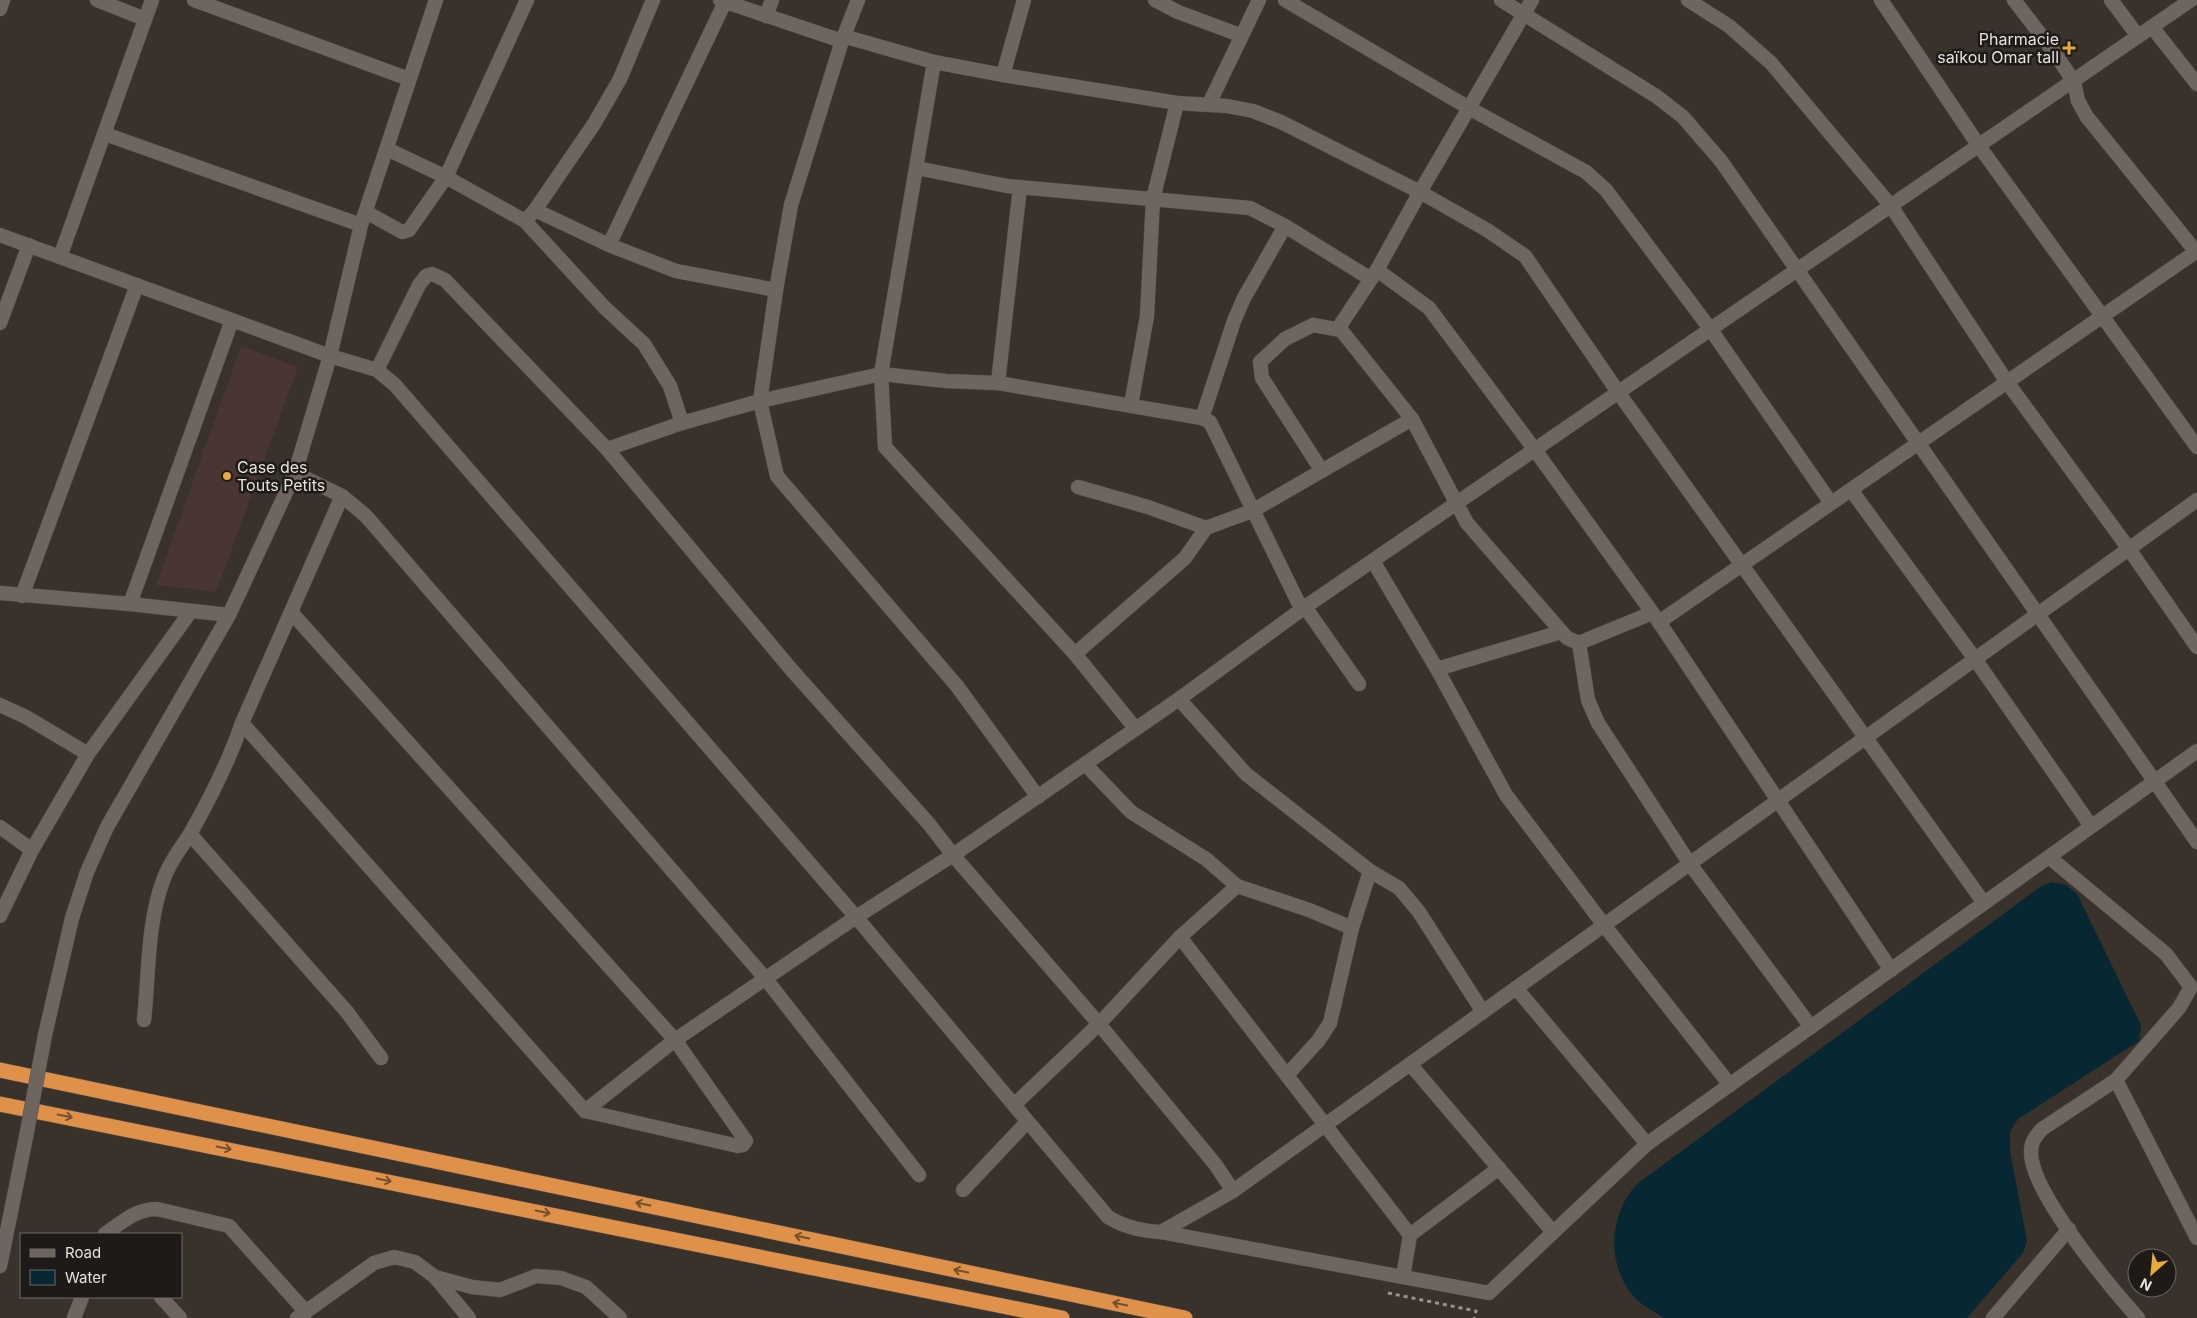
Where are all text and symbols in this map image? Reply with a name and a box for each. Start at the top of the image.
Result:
place label: Pharmacie saïkou Omar tall [1937,29,2059,67]
marker: Pharmacie saïkou Omar tall [2063,42,2075,54]
place label: Case des Touts Petits [237,457,325,495]
marker: Case des Touts Petits [221,470,233,482]
one-way arrow [57,1112,73,1121]
one-way arrow [216,1144,232,1153]
one-way arrow [375,1176,391,1186]
one-way arrow [636,1199,652,1208]
one-way arrow [535,1208,551,1218]
one-way arrow [795,1232,811,1242]
legend [20,1233,182,1298]
text: Road [65,1243,101,1262]
north arrow [2127,1248,2177,1298]
one-way arrow [954,1266,970,1275]
text: Water [65,1268,107,1287]
text: N [2137,1275,2154,1295]
one-way arrow [1113,1299,1129,1309]

